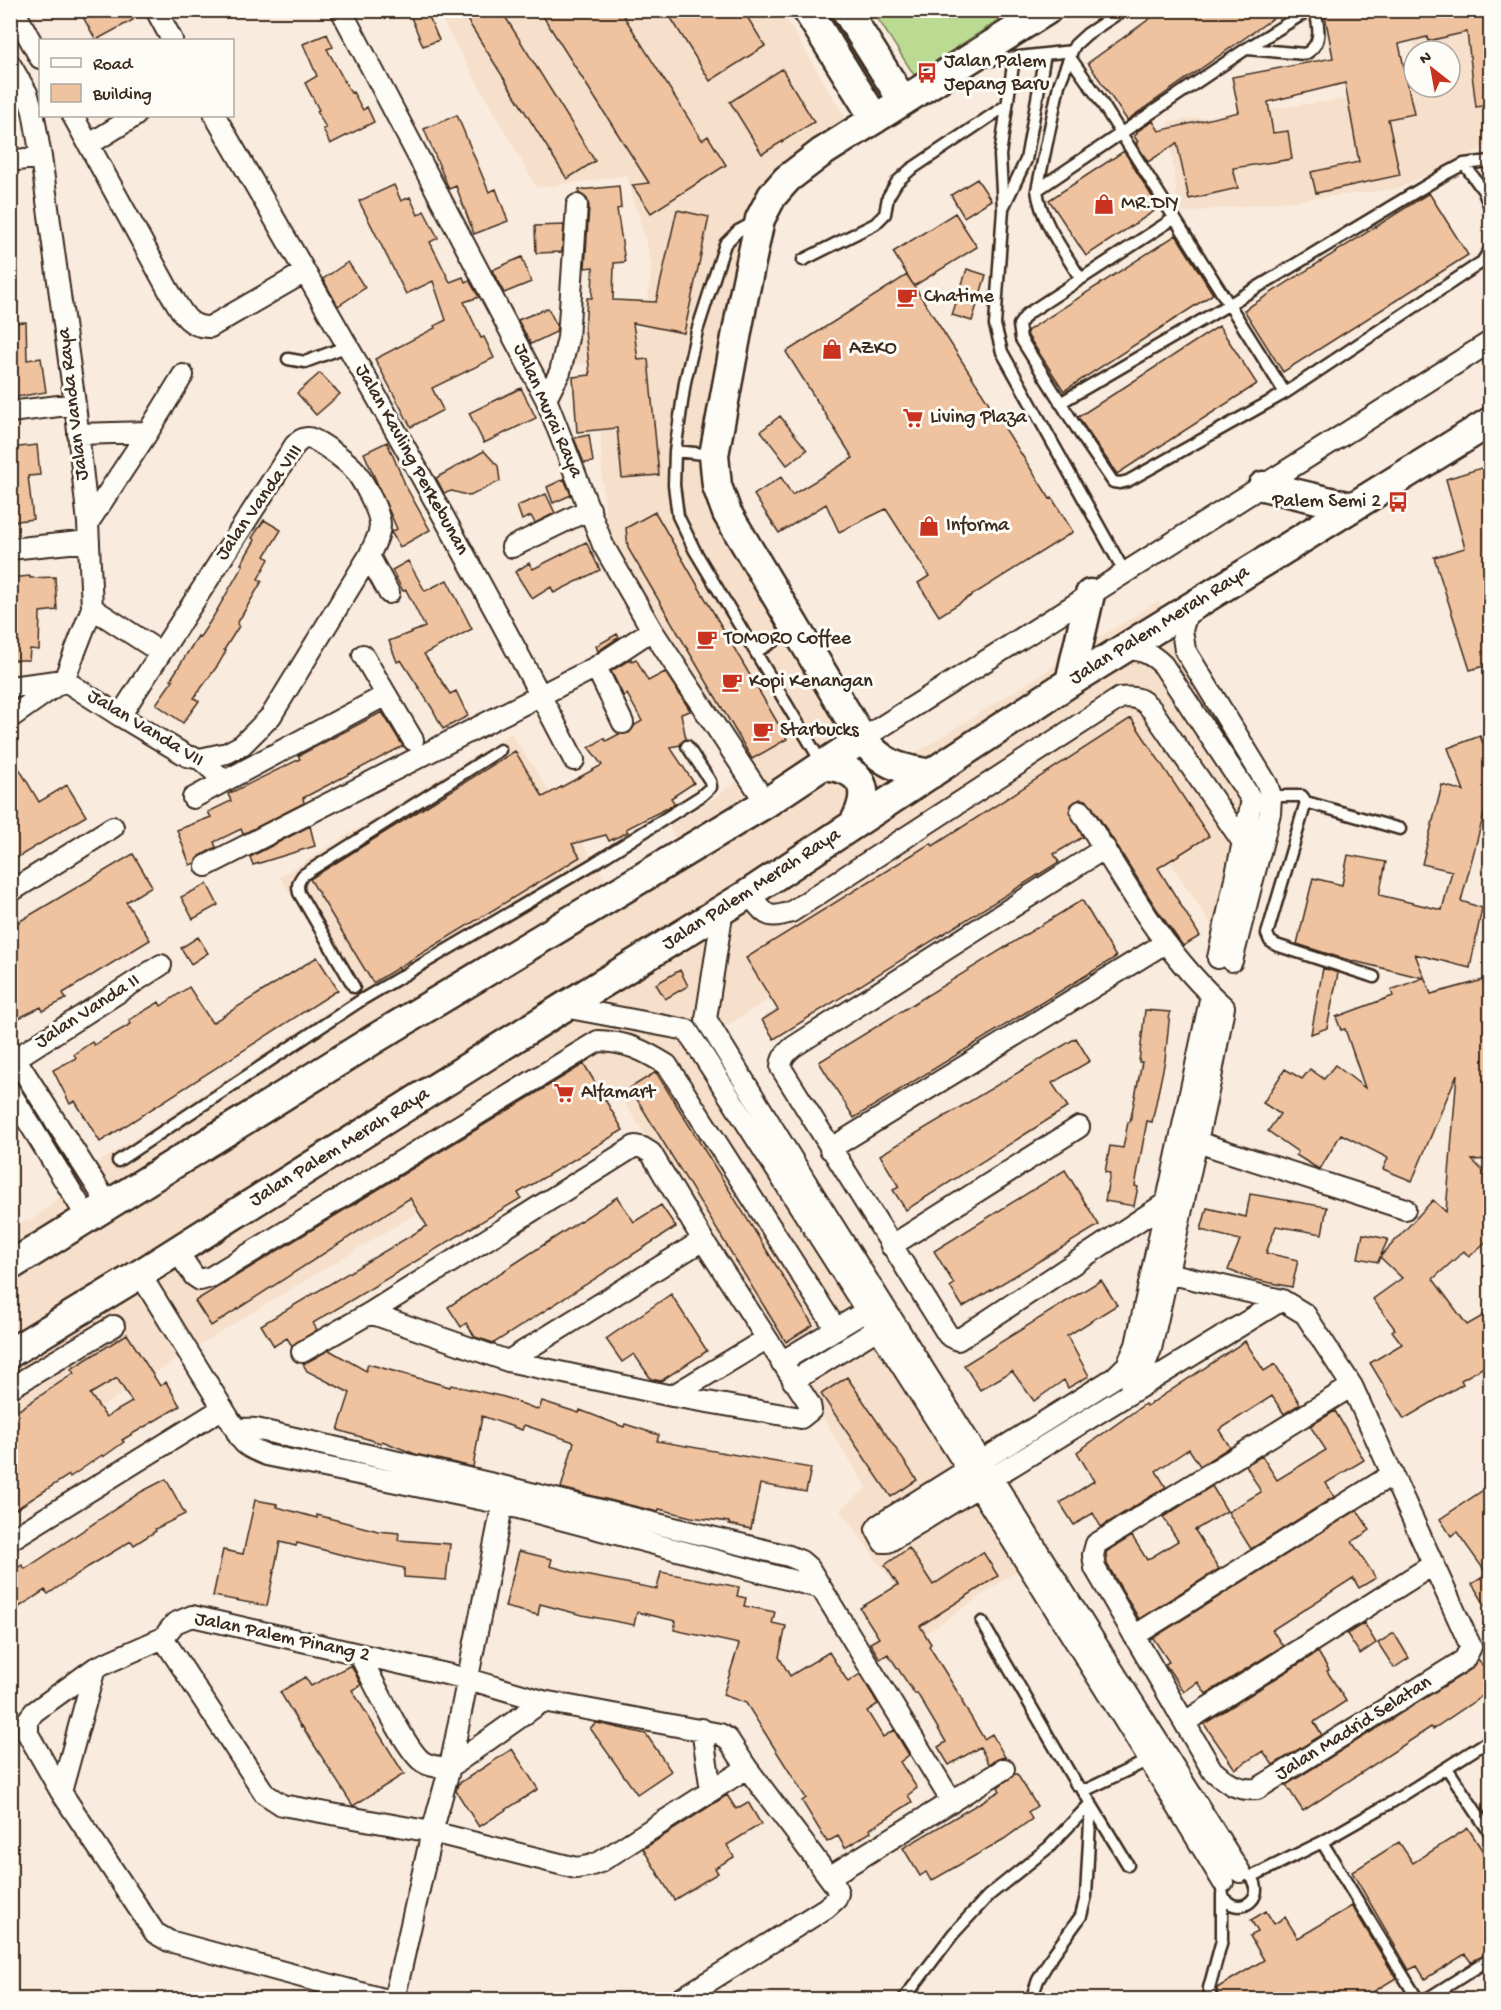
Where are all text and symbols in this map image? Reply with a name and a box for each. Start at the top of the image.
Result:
legend [39,39,234,117]
north arrow [1402,39,1462,99]
text: N [1417,48,1436,70]
place label: Jalan Palem Jepang Baru [944,51,1050,97]
text: Road [93,55,134,76]
bus stop icon: Jalan Palem Jepang Baru [915,61,939,85]
text: Building [92,85,152,106]
shop icon: MR.DIY [1092,192,1116,216]
place label: MR.DIY [1121,193,1179,216]
cafe icon: Chatime [895,285,919,309]
place label: Chatime [924,286,994,309]
street label: Jalan Vanda Raya [53,326,95,481]
shop icon: AZKO [820,337,844,361]
place label: AZKO [849,338,897,361]
street label: Jalan Murai Raya [507,340,587,482]
street label: Jalan Kavling Perkebunan [349,361,473,560]
supermarket icon: Living Plaza [901,406,925,430]
place label: Living Plaza [930,407,1028,430]
street label: Jalan Vanda VIII [211,441,309,565]
bus stop icon: Palem Semi 2 [1386,490,1410,514]
place label: Palem Semi 2 [1272,491,1381,514]
shop icon: Informa [917,514,941,538]
place label: Informa [946,515,1010,538]
street label: Jalan Palem Merah Raya [1066,561,1255,691]
cafe icon: TOMORO Coffee [695,627,719,651]
place label: TOMORO Coffee [723,628,852,651]
cafe icon: Kopi Kenangan [720,670,744,694]
place label: Kopi Kenangan [749,671,873,694]
street label: Jalan Vanda VII [83,685,207,773]
cafe icon: Starbucks [751,719,775,743]
place label: Starbucks [780,720,859,743]
street label: Jalan Palem Merah Raya [659,823,846,956]
street label: Jalan Vanda II [31,970,145,1054]
supermarket icon: Alfamart [552,1081,576,1105]
place label: Alfamart [581,1082,657,1105]
street label: Jalan Palem Merah Raya [246,1083,435,1213]
street label: Jalan Palem Pinang 2 [192,1608,372,1668]
street label: Jalan Madrid Selatan [1272,1671,1437,1786]

